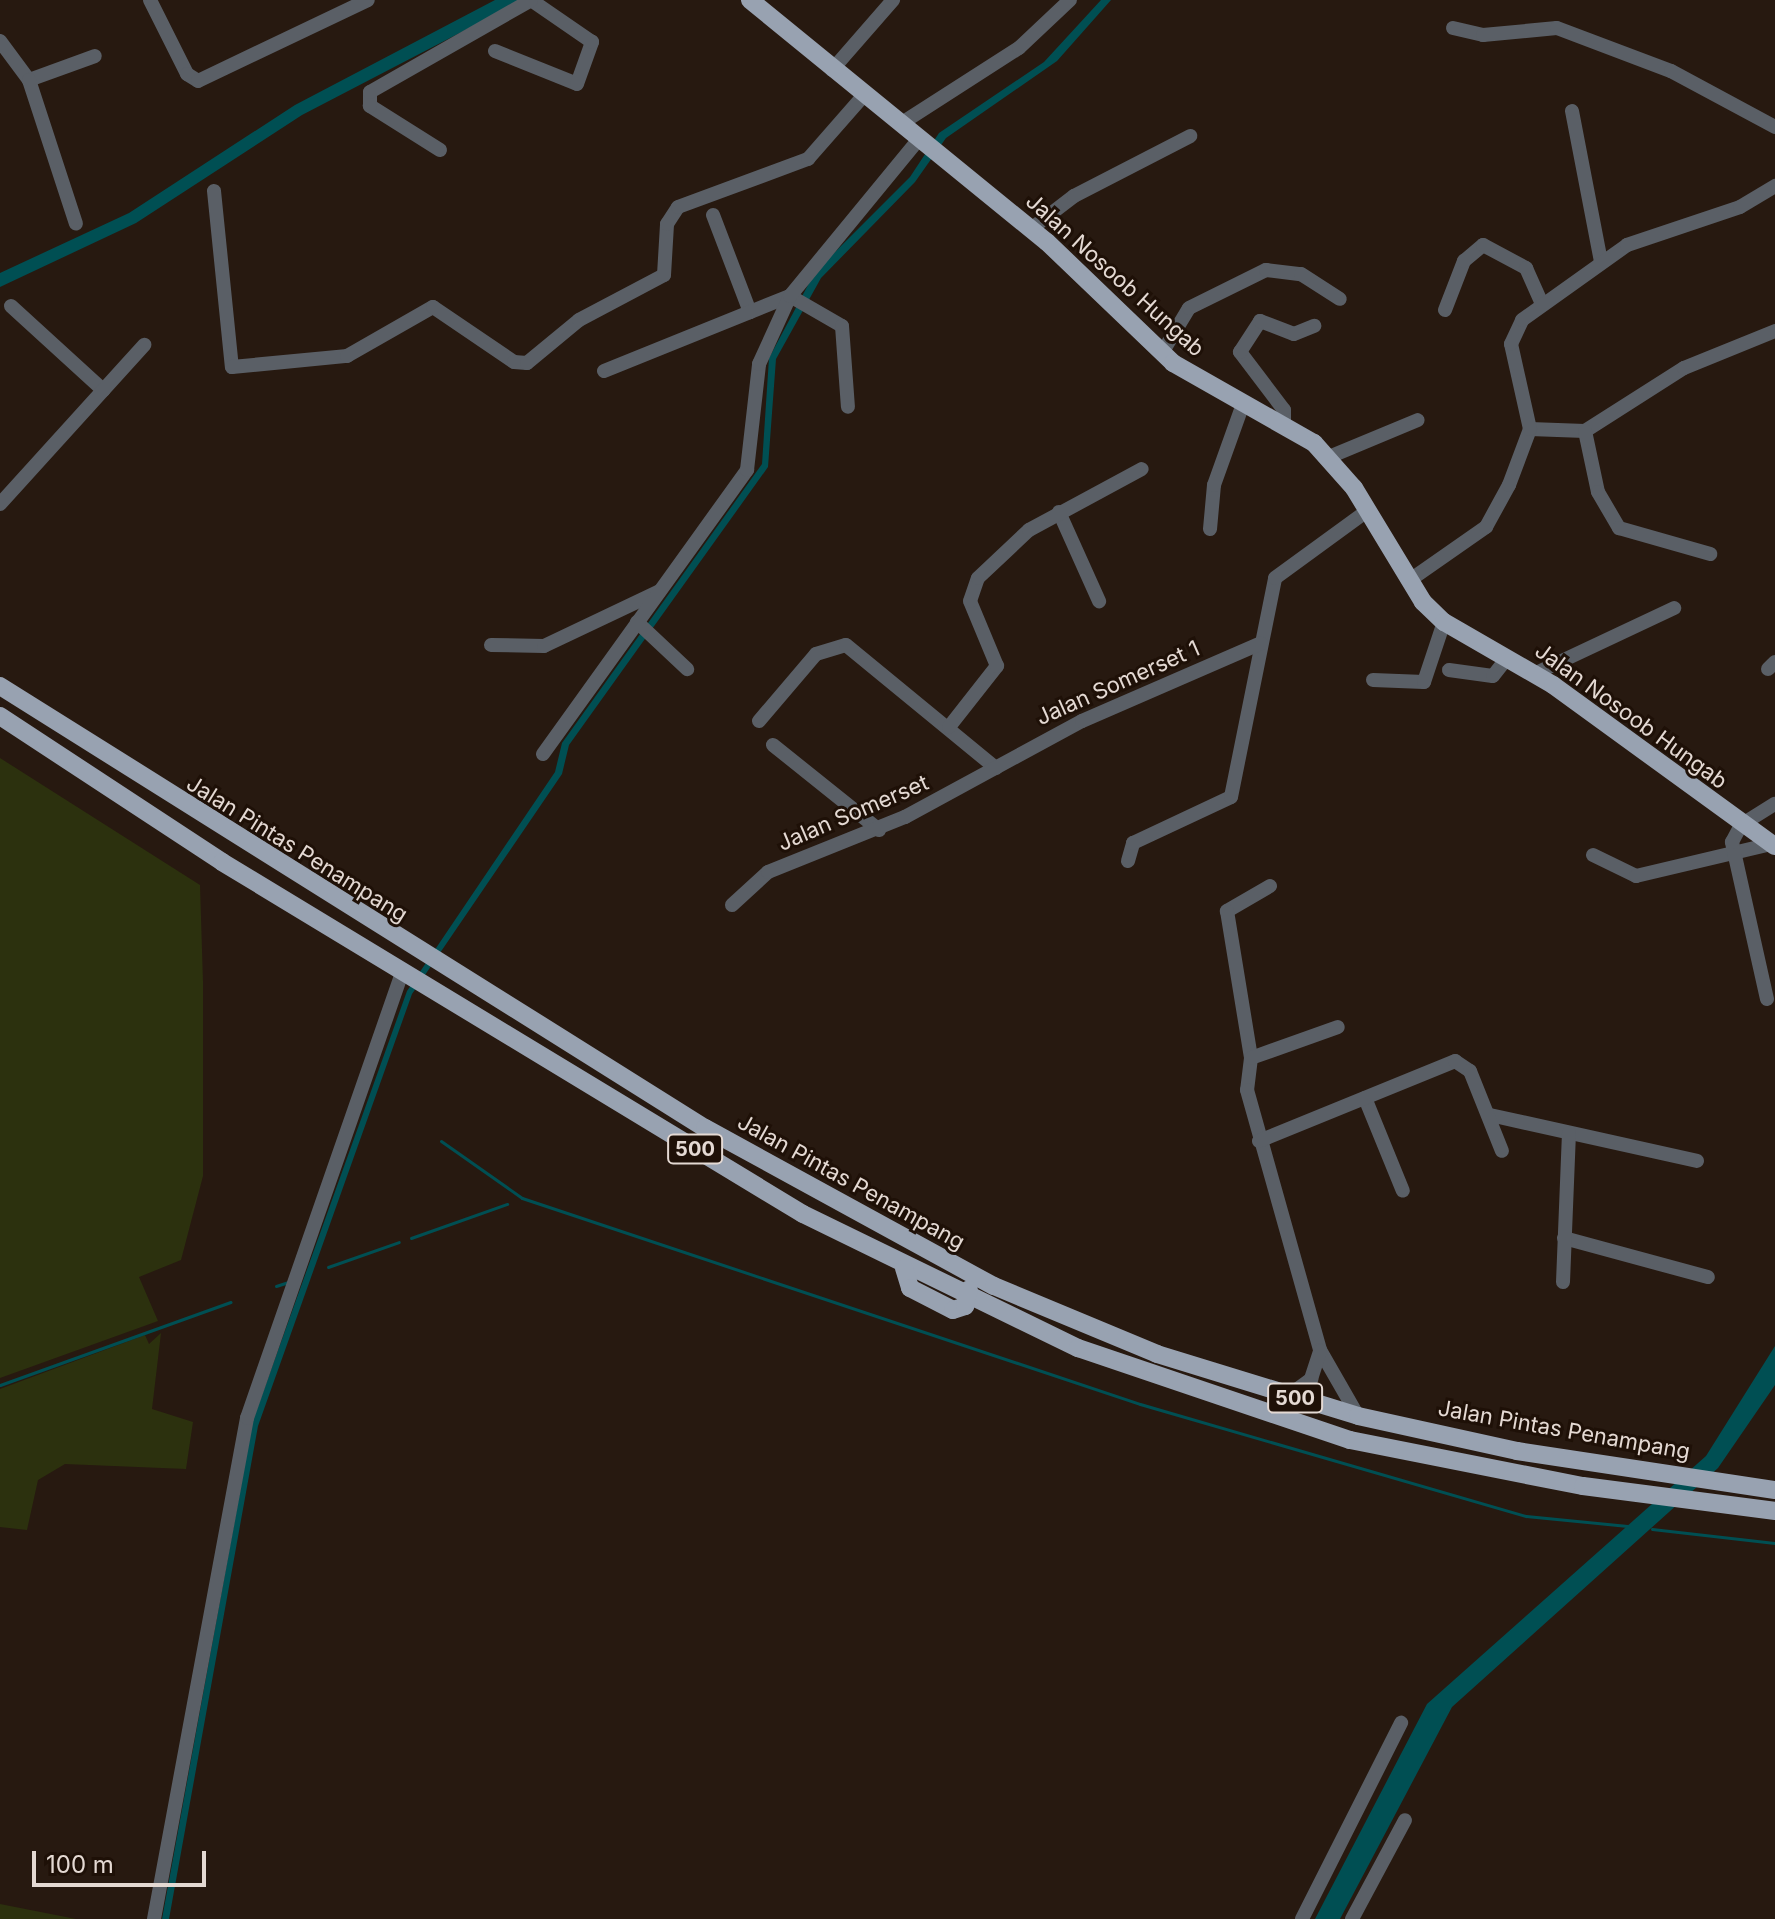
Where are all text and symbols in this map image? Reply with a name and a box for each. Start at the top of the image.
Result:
street label: Jalan Nosoob Hungab [1020,188,1210,362]
street label: Jalan Somerset 1 [1032,635,1204,731]
street label: Jalan Nosoob Hungab [1530,637,1732,795]
street label: Jalan Somerset [774,769,932,857]
street label: Jalan Pintas Penampang [182,770,412,928]
street label: Jalan Pintas Penampang [733,1109,969,1255]
road number: 500 [667,1133,723,1165]
road number: 500 [1267,1382,1323,1414]
street label: Jalan Pintas Penampang [1436,1395,1692,1465]
scale bar [36,1835,210,1885]
text: 100 m [46,1850,114,1879]

